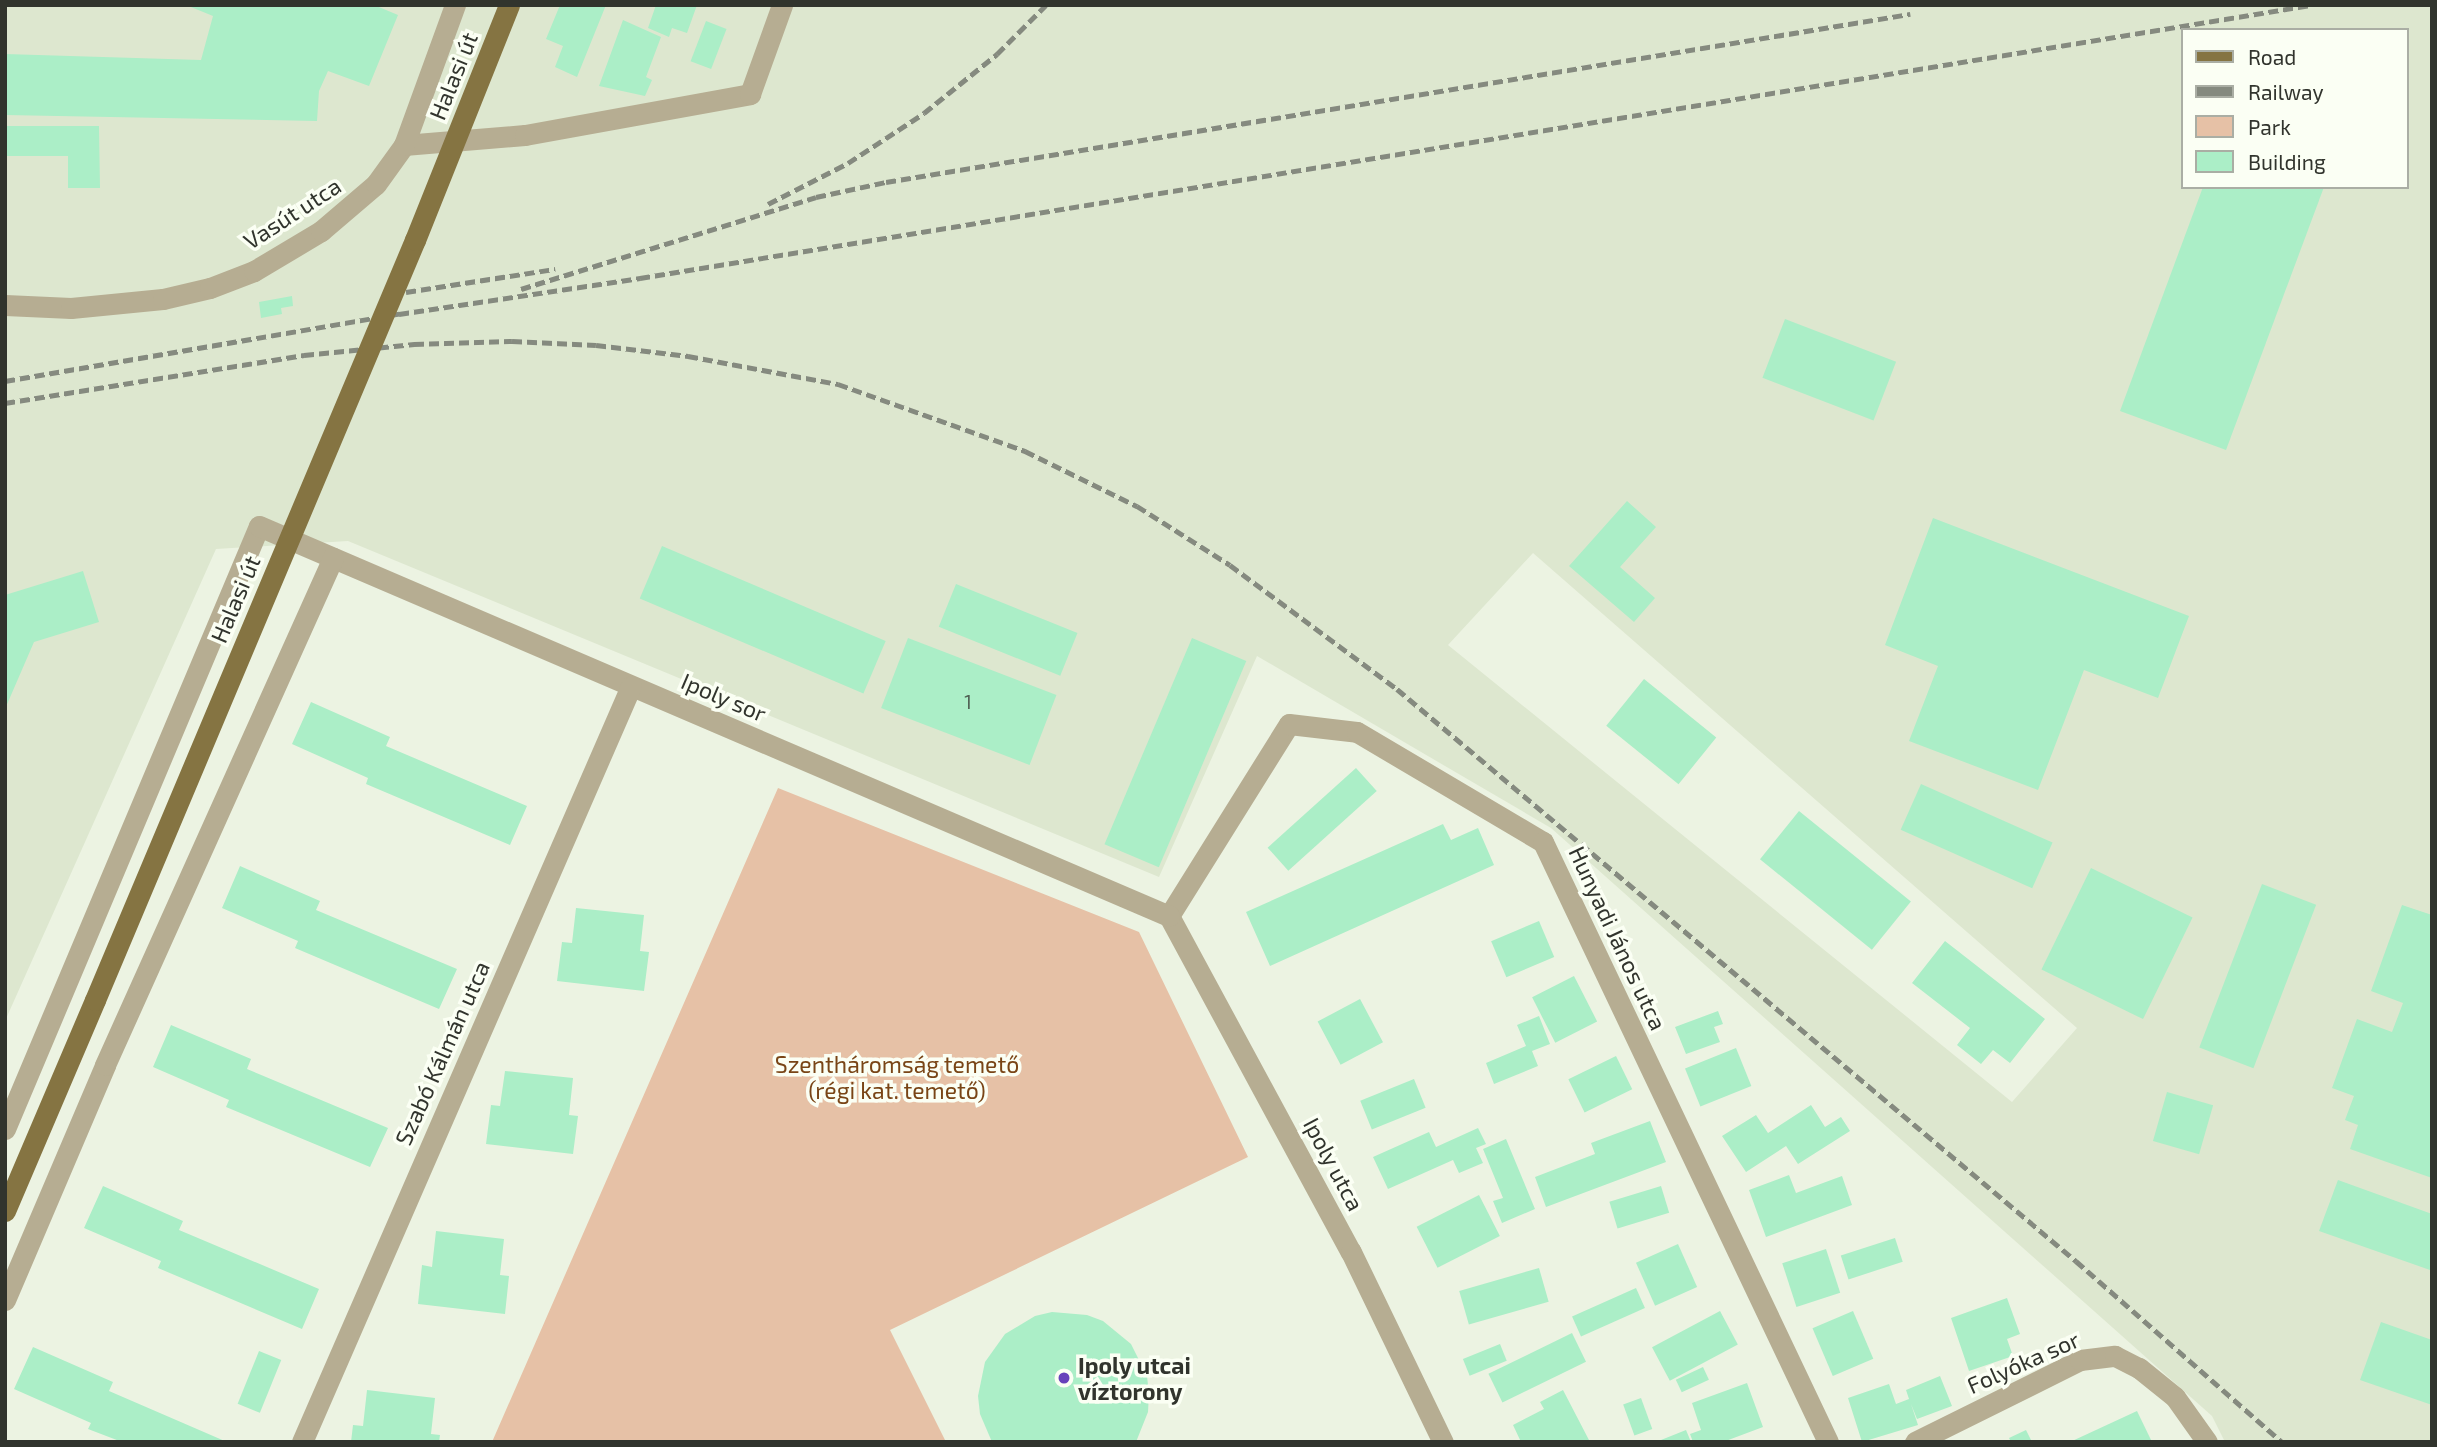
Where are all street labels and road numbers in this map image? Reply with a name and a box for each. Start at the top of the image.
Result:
street label: Halasi út [423,28,483,124]
street label: Vasút utca [238,171,346,255]
street label: Halasi út [204,551,266,647]
street label: Ipoly sor [677,667,771,727]
street label: Hunyadi János utca [1563,842,1673,1034]
street label: Szabó Kálmán utca [389,957,495,1149]
street label: Ipoly utca [1298,1113,1370,1215]
street label: Folyóka sor [1963,1325,2083,1399]

